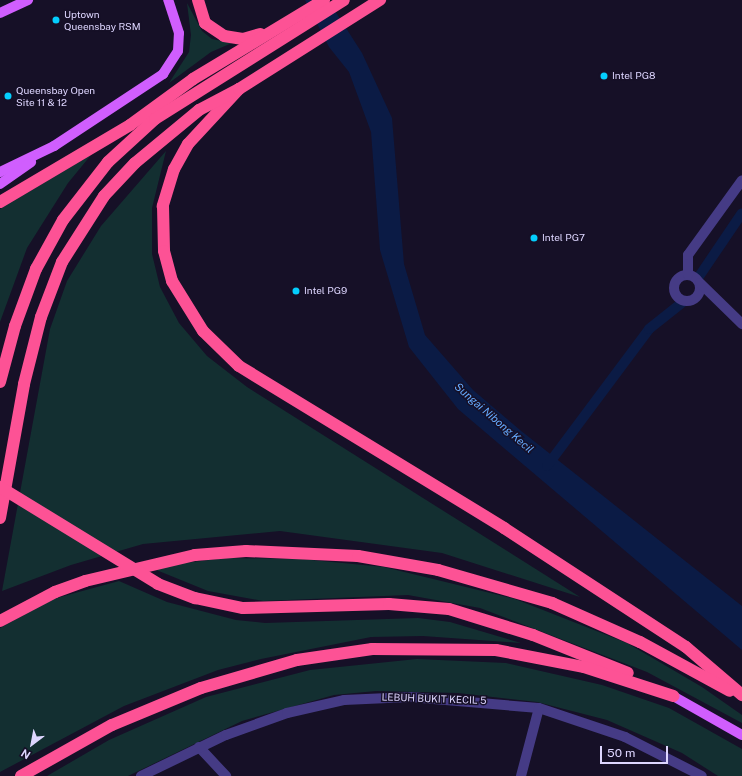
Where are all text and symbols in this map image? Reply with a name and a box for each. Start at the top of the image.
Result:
place label: Uptown Queensbay RSM [64,8,141,32]
marker: Uptown Queensbay RSM [51,15,61,25]
place label: Intel PG8 [612,70,655,82]
marker: Intel PG8 [599,71,609,81]
place label: Queensbay Open Site 11 & 12 [16,84,95,108]
marker: Queensbay Open Site 11 & 12 [3,91,13,101]
place label: Intel PG7 [542,232,585,244]
marker: Intel PG7 [529,233,539,243]
place label: Intel PG9 [304,285,347,297]
marker: Intel PG9 [291,286,301,296]
water label: Sungai Nibong Kecil [452,380,536,456]
street label: LEBUH BUKIT KECIL 5 [381,691,487,707]
north arrow [12,724,52,764]
scale bar [602,738,670,764]
text: 50 m [607,746,635,760]
text: N [19,747,32,762]

